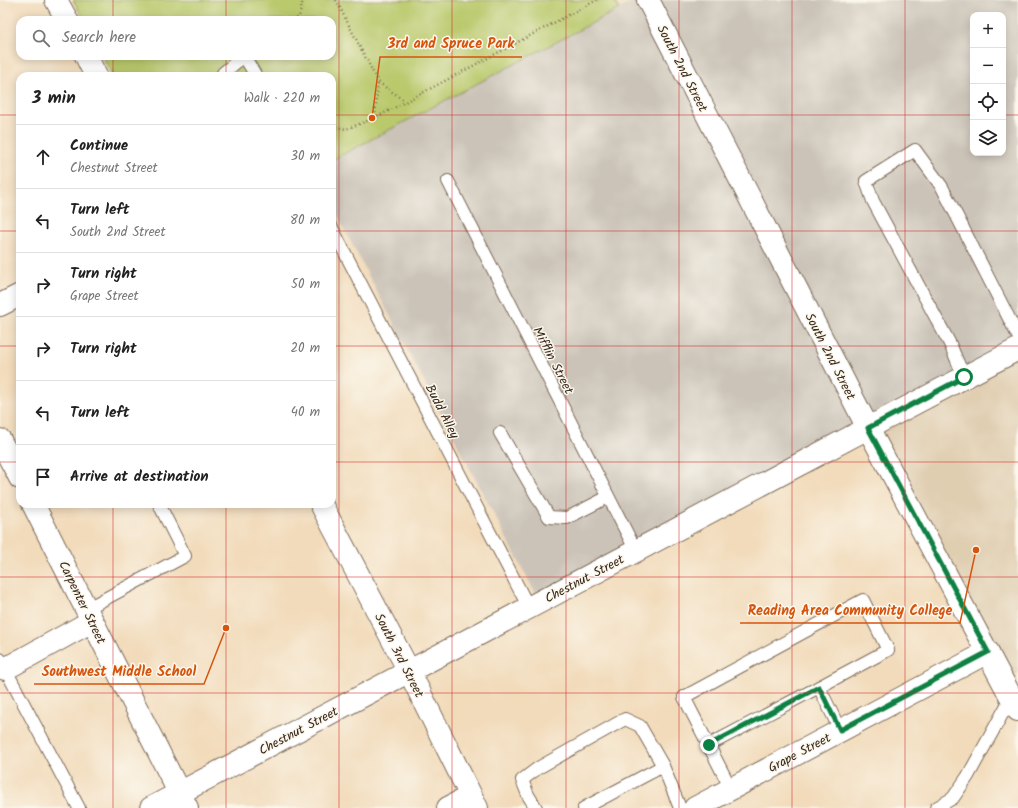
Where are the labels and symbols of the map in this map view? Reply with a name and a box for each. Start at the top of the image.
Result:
street label: South 2nd Street [651,21,713,117]
callout: 3rd and Spruce Park [380,31,522,57]
text: 3rd and Spruce Park [387,33,515,55]
street label: South 2nd Street [799,309,861,405]
street label: Mifflin Street [527,323,579,399]
route start [955,368,973,386]
street label: Budd Alley [419,381,465,444]
street label: Chestnut Street [541,549,629,609]
street label: Carpenter Street [52,557,111,649]
callout: Reading Area Community College [740,597,960,623]
text: Reading Area Community College [748,600,953,622]
street label: South 3rd Street [368,610,429,703]
callout: Southwest Middle School [34,658,204,684]
text: Southwest Middle School [42,661,196,683]
street label: Chestnut Street [255,701,343,761]
street label: Grape Street [764,727,836,779]
route end [700,736,718,754]

